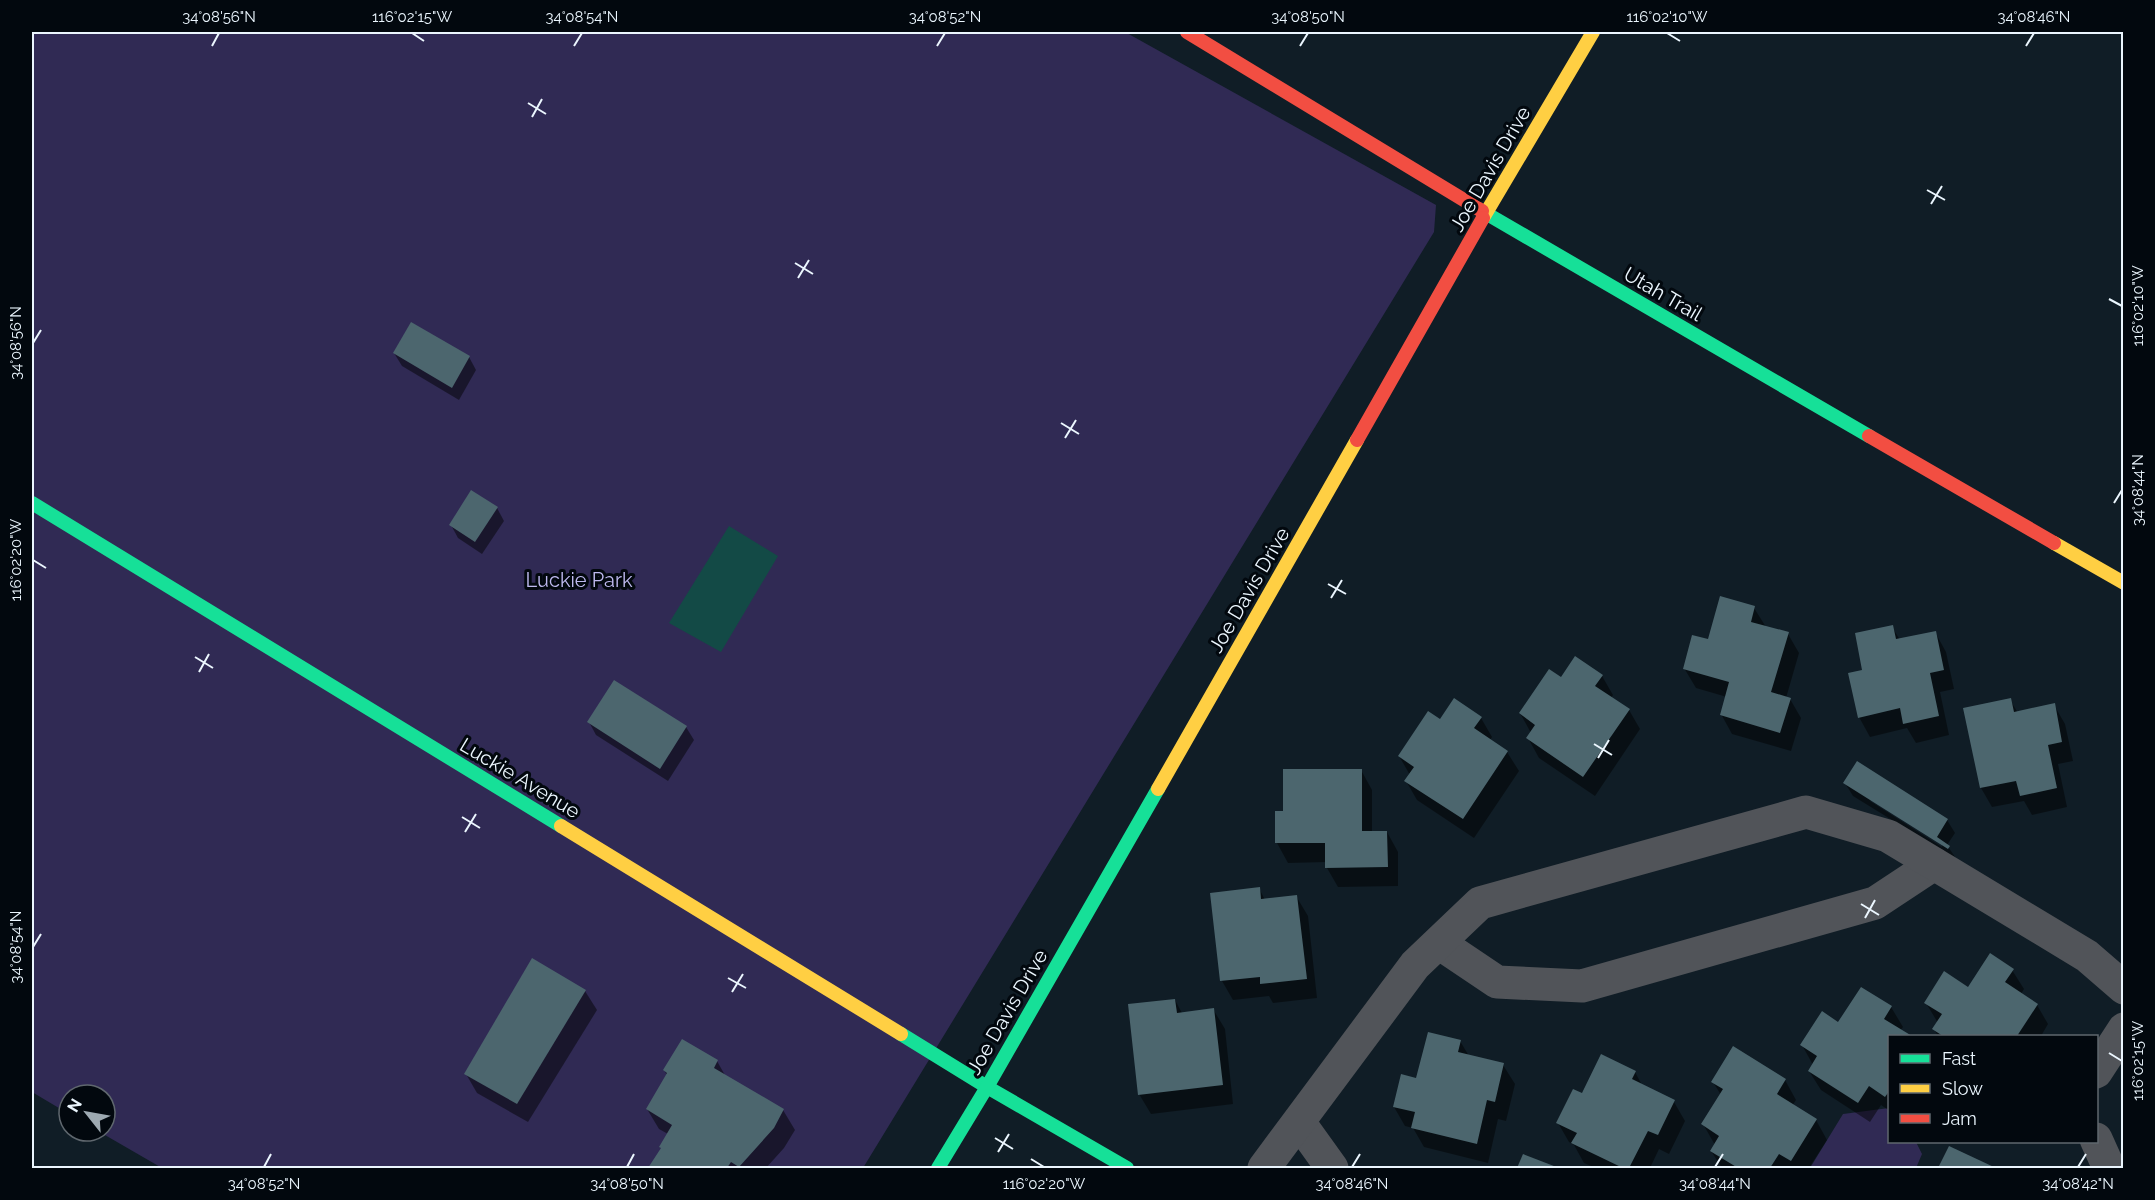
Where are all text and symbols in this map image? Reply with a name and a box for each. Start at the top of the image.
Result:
text: 34°08'56"N [182,8,256,26]
text: 116°02'15"W [372,8,452,26]
text: 34°08'54"N [546,8,618,26]
text: 34°08'52"N [909,8,981,26]
text: 34°08'50"N [1271,8,1345,26]
text: 116°02'10"W [1626,8,1708,26]
text: 34°08'46"N [1998,8,2070,26]
street label: Joe Davis Drive [1444,102,1536,236]
street label: Utah Trail [1619,262,1707,326]
text: 116°02'10"W [2129,265,2147,347]
text: 34°08'56"N [7,306,25,380]
text: 34°08'44"N [2129,454,2147,526]
text: 116°02'20"W [7,518,25,601]
street label: Joe Davis Drive [1203,523,1295,657]
park label: Luckie Park [525,568,633,592]
street label: Luckie Avenue [456,733,585,823]
text: 34°08'54"N [7,911,25,983]
street label: Joe Davis Drive [961,945,1053,1079]
text: 116°02'15"W [2129,1021,2147,1101]
legend [1888,1035,2098,1143]
text: Fast [1942,1048,1976,1069]
text: Slow [1942,1078,1983,1099]
north arrow [57,1083,117,1143]
text: N [63,1095,86,1116]
text: Jam [1942,1108,1977,1129]
text: 34°08'52"N [228,1175,300,1193]
text: 34°08'50"N [590,1175,664,1193]
text: 116°02'20"W [1003,1175,1086,1193]
text: 34°08'46"N [1316,1175,1388,1193]
text: 34°08'44"N [1679,1175,1751,1193]
text: 34°08'42"N [2042,1175,2114,1193]

